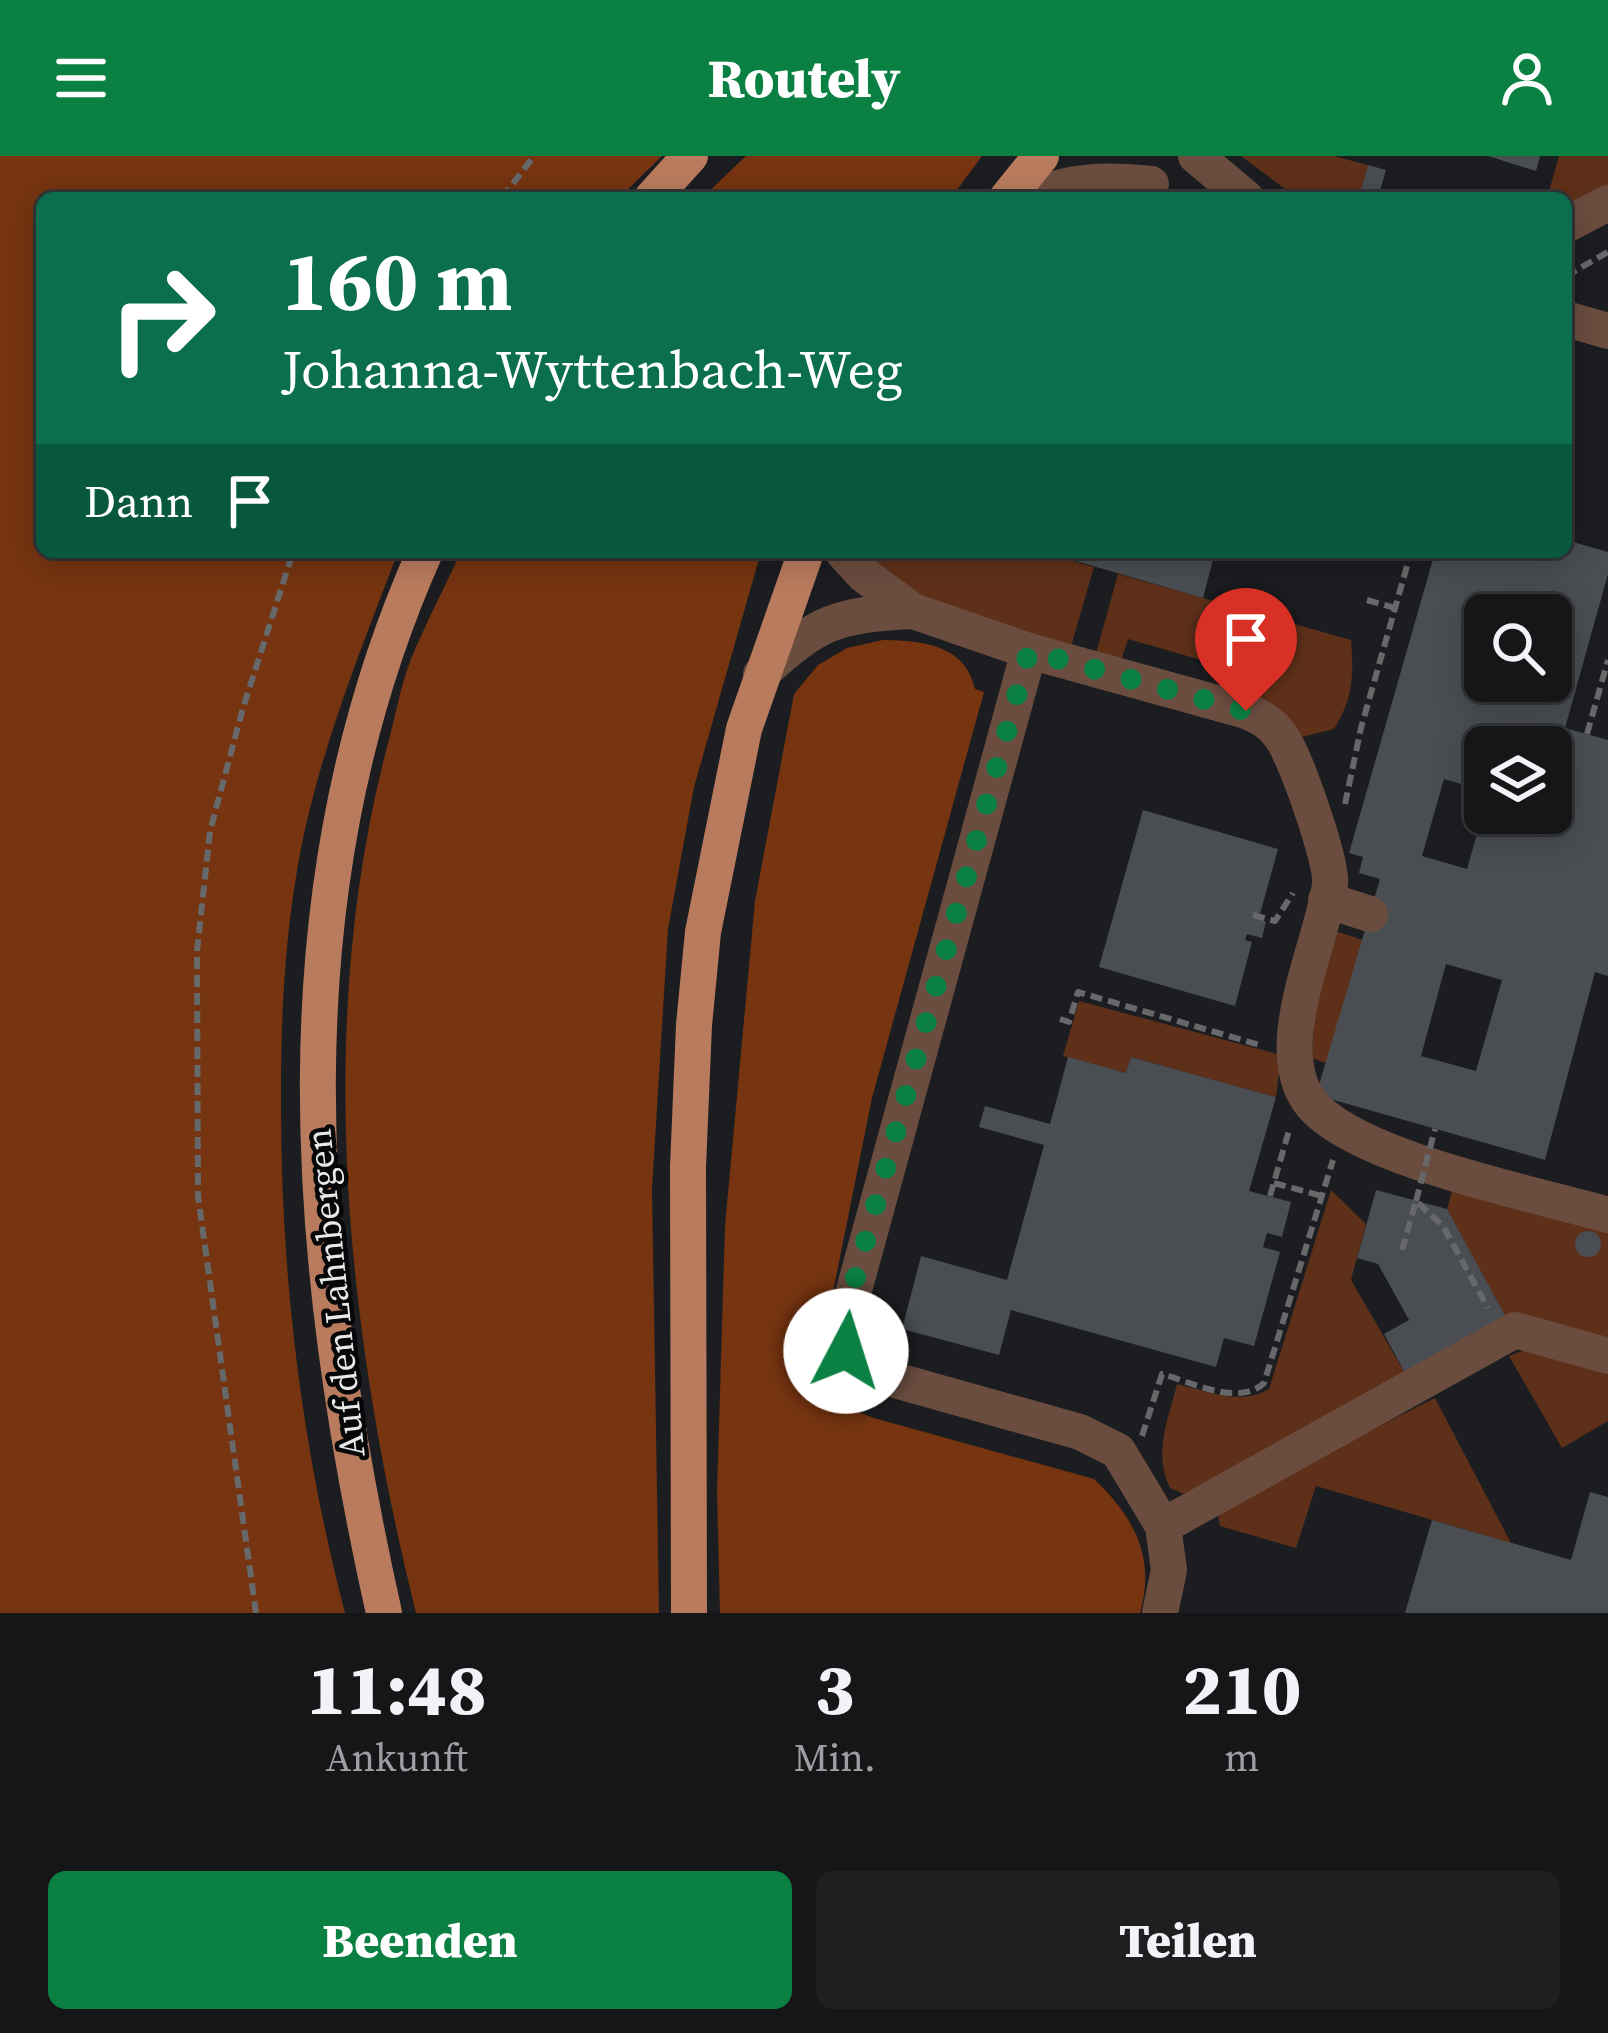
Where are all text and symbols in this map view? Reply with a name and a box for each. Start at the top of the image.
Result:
text: Routely [708,41,900,115]
icon: menu [48,45,114,111]
icon: person [1494,45,1560,111]
text: 160 m [282,223,513,338]
icon: right [84,240,240,396]
text: Johanna-Wyttenbach-Weg [282,332,903,406]
icon: arrive [217,468,283,534]
text: Dann [84,470,193,532]
pin [1195,588,1297,711]
map controls [1464,594,1572,834]
button: search [1464,594,1572,702]
icon: arrive [1213,606,1279,672]
button: layers [1464,726,1572,834]
street label: Auf den Lahnbergen [293,1126,377,1460]
position arrow [783,1288,909,1414]
text: 11:48 [307,1639,487,1738]
text: 3 [815,1639,854,1738]
text: 210 [1182,1639,1301,1738]
text: Ankunft [326,1731,468,1784]
text: Min. [794,1731,876,1784]
text: m [1224,1731,1259,1784]
button: Beenden [48,1871,792,2009]
button: Teilen [816,1871,1560,2009]

